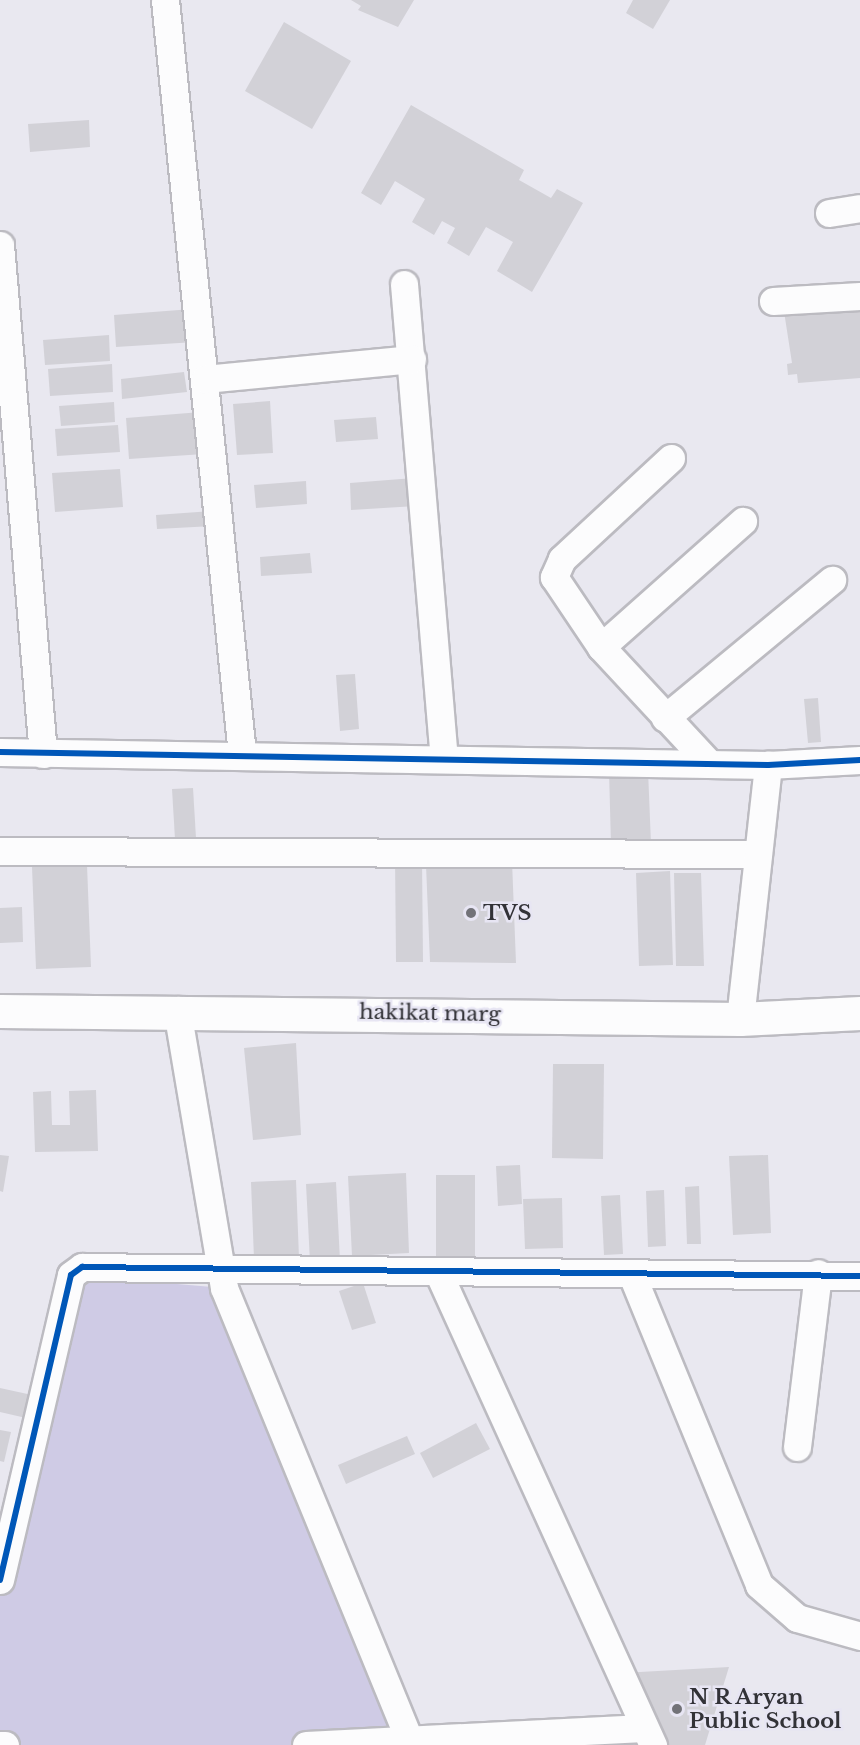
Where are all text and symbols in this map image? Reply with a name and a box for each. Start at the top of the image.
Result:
place label: TVS [483,900,531,926]
marker: TVS [464,906,478,920]
street label: hakikat marg [359,999,501,1027]
place label: N R Aryan Public School [689,1684,842,1734]
marker: N R Aryan Public School [670,1702,684,1716]

